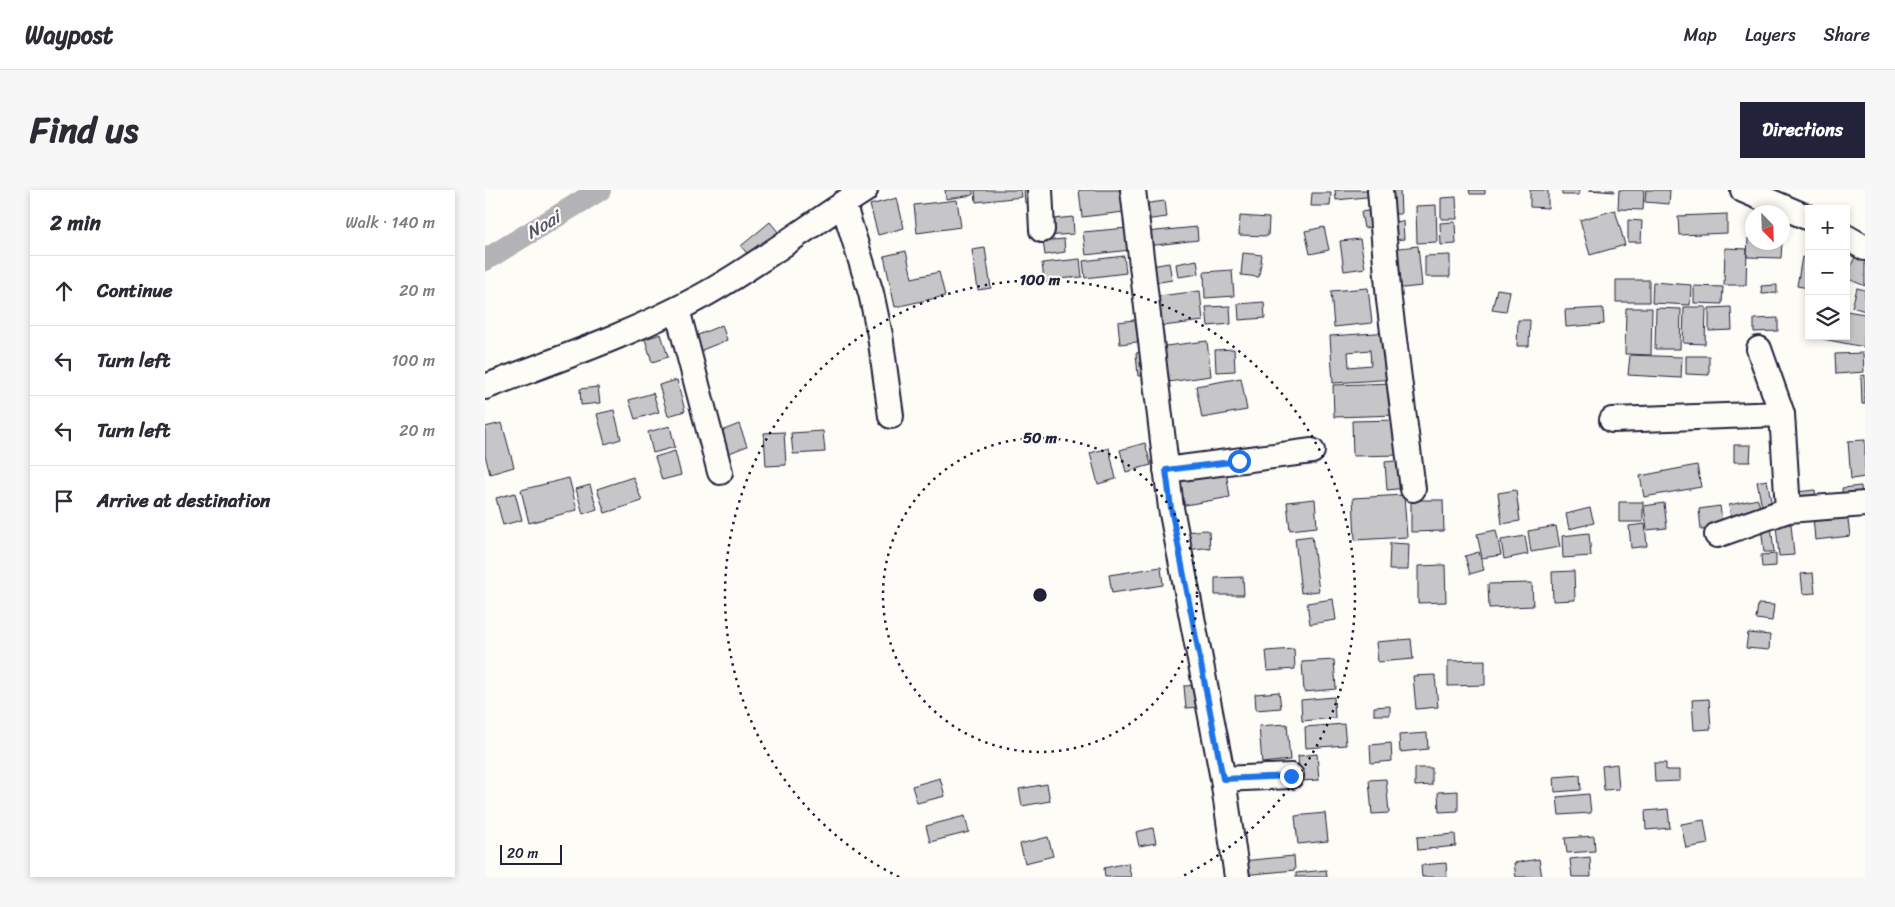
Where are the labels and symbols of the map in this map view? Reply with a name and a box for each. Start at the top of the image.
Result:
water label: Noai [519,200,570,248]
north arrow [1745,205,1790,250]
text: 100 m [1020,267,1061,293]
text: 50 m [1023,425,1058,451]
route start [1228,450,1251,473]
centre of rings [1031,586,1049,604]
route end [1280,765,1303,788]
scale bar [500,842,563,865]

